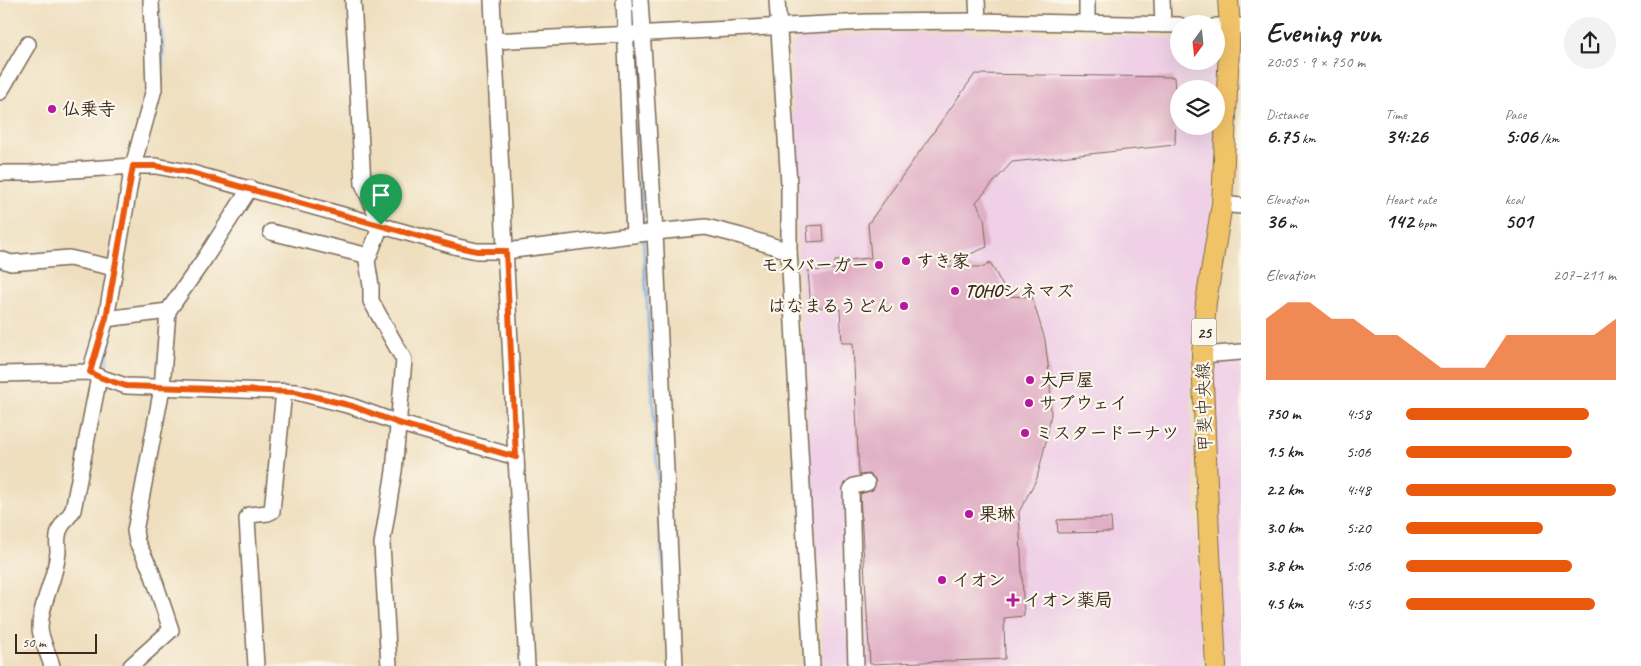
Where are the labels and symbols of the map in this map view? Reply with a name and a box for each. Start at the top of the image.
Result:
north arrow [1170,15,1225,70]
place label: 仏乗寺 [62,98,116,120]
marker: 仏乗寺 [46,103,58,115]
pin [360,174,402,225]
place label: すき家 [916,250,970,272]
place label: モスバーガー [761,254,869,276]
marker: すき家 [900,255,912,267]
marker: モスバーガー [873,259,885,271]
place label: TOHOシネマズ [965,280,1074,302]
marker: TOHOシネマズ [949,285,961,297]
place label: はなまるうどん [768,295,894,317]
marker: はなまるうどん [898,300,910,312]
road number: 25 [1192,318,1216,346]
street label: 甲斐中央線 [1191,362,1217,452]
place label: 大戸屋 [1040,369,1094,391]
marker: 大戸屋 [1024,374,1036,386]
place label: サブウェイ [1039,392,1128,414]
marker: サブウェイ [1023,397,1035,409]
place label: ミスタードーナツ [1035,422,1179,444]
marker: ミスタードーナツ [1019,427,1031,439]
place label: 果琳 [979,503,1015,525]
marker: 果琳 [963,508,975,520]
place label: イオン [952,569,1006,591]
marker: イオン [936,574,948,586]
place label: イオン薬局 [1023,589,1113,611]
marker: イオン薬局 [1007,594,1019,606]
scale bar [15,631,98,654]

